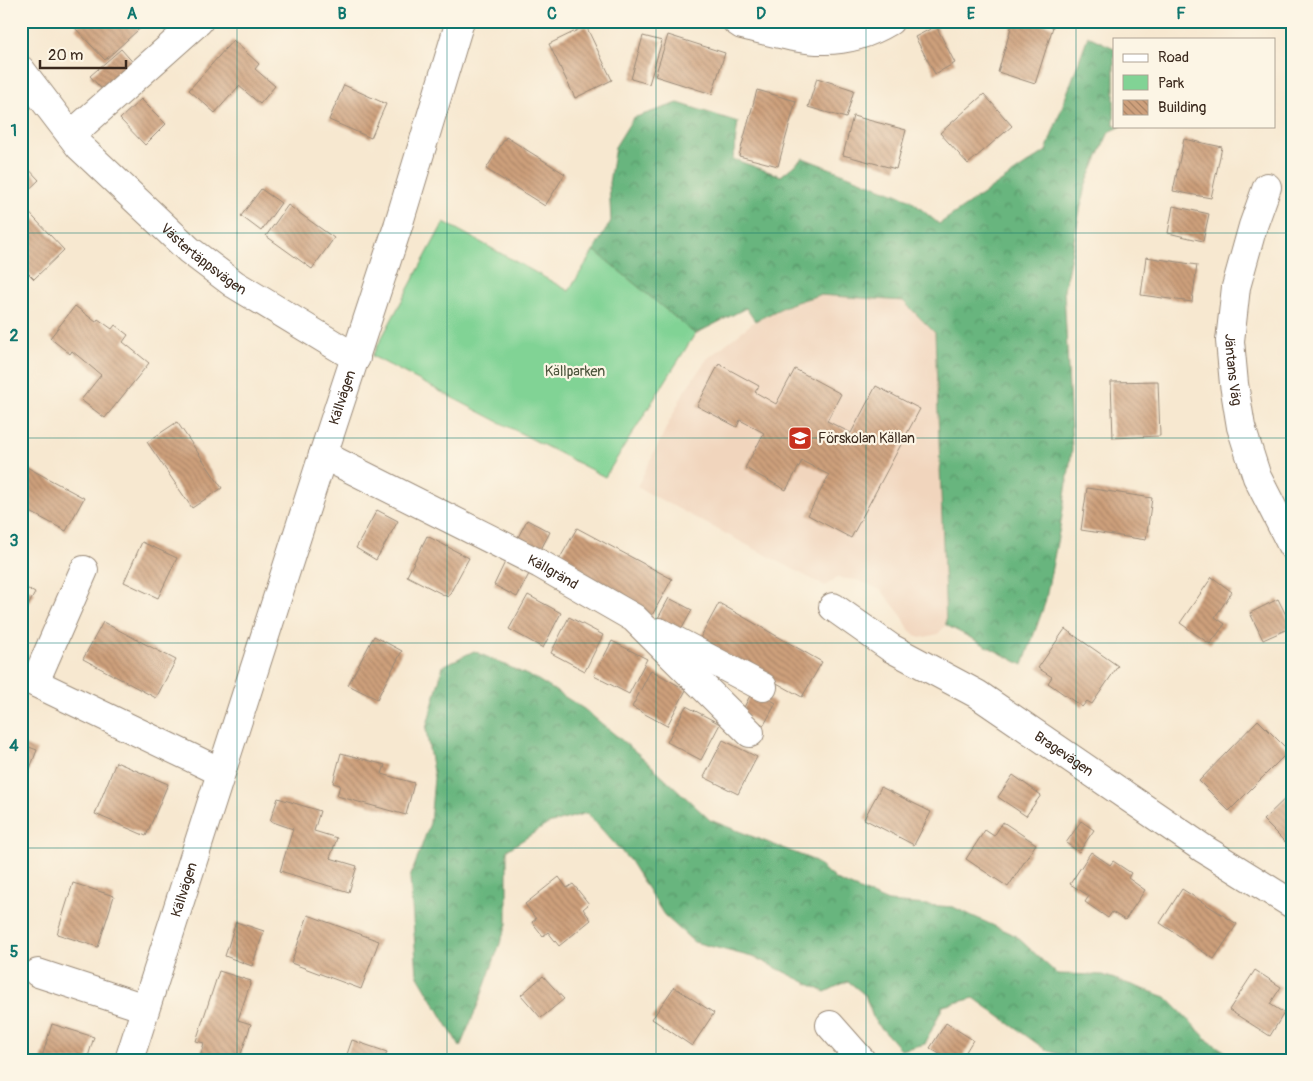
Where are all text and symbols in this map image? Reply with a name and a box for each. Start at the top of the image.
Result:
text: A [127,4,138,24]
text: B [337,4,347,24]
text: C [547,4,557,24]
text: D [756,4,766,24]
text: E [967,4,976,24]
text: F [1176,4,1186,24]
scale bar [40,38,126,70]
legend [1113,38,1276,128]
text: 20 m [48,46,83,65]
text: Road [1158,48,1189,67]
text: Park [1158,74,1185,93]
text: Building [1158,98,1206,117]
text: 1 [11,121,17,141]
street label: Västertäppsvägen [157,220,250,299]
text: 2 [10,326,19,346]
street label: Jäntans Väg [1221,333,1245,407]
park label: Källparken [545,363,605,380]
street label: Källvägen [325,368,359,427]
school or university icon: Förskolan Källan [787,425,813,451]
place label: Förskolan Källan [818,430,915,447]
text: 3 [10,531,19,551]
street label: Källgränd [525,551,581,593]
street label: Bragevägen [1031,728,1097,780]
text: 4 [9,736,19,756]
street label: Källvägen [167,860,201,919]
text: 5 [10,942,19,962]

